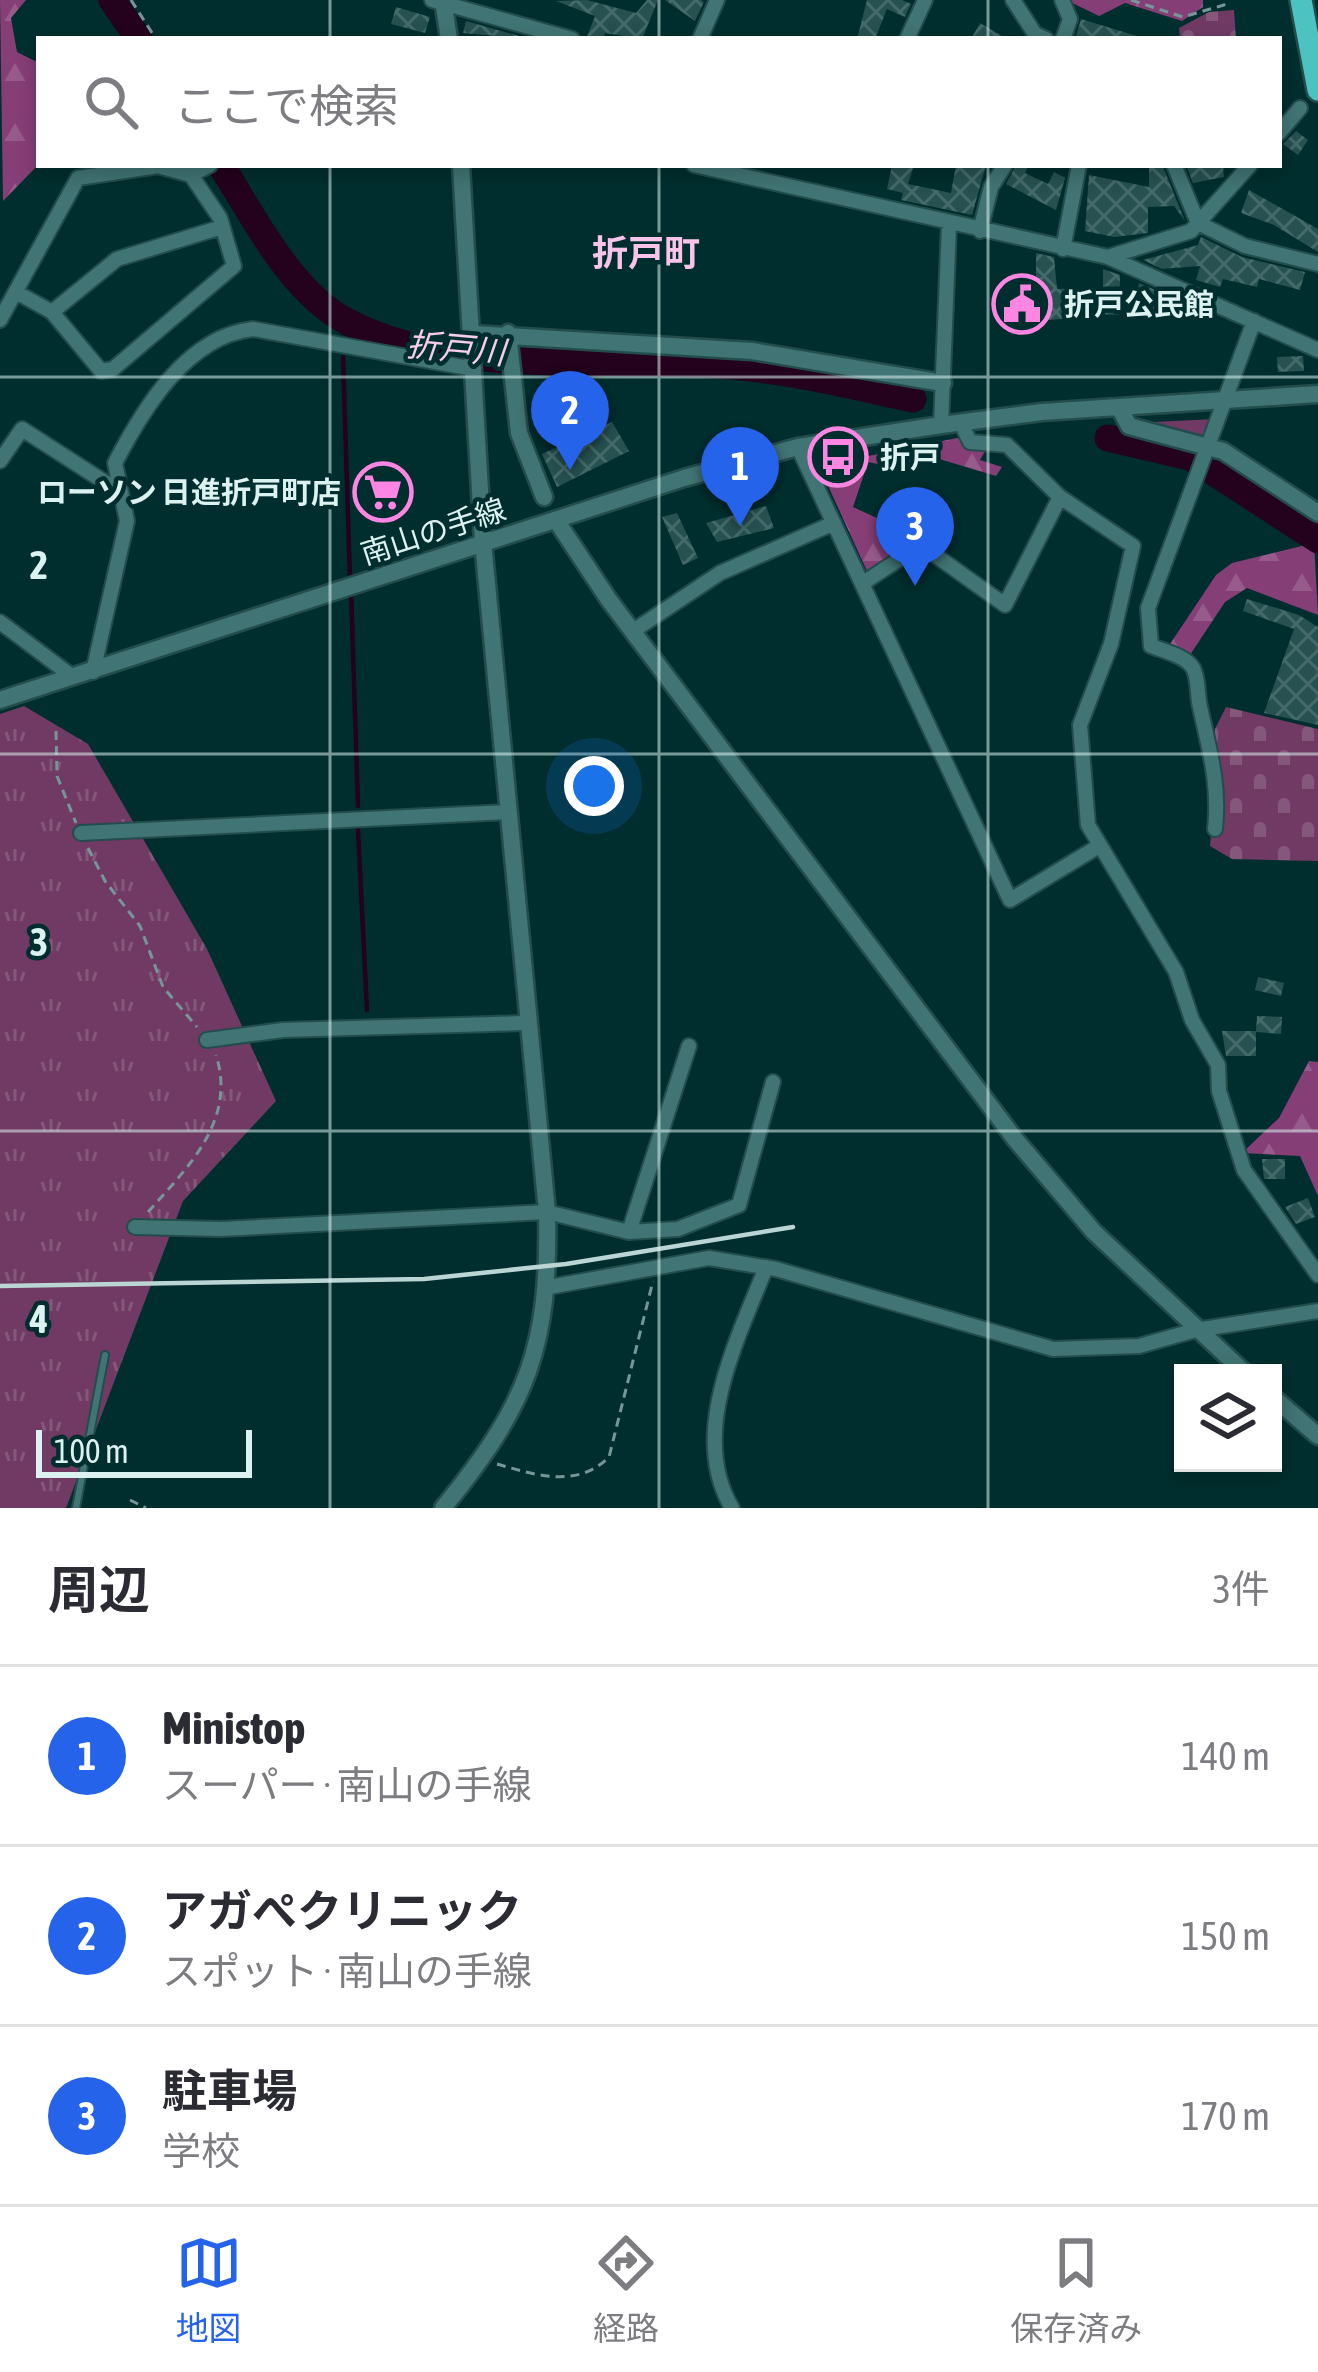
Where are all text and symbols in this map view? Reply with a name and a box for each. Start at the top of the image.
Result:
search box [36,36,1282,168]
icon: search [78,69,144,135]
text: ここで検索 [174,80,399,132]
district label: 折戸町 [592,232,700,274]
public building icon: 折戸公民館 [991,273,1053,335]
place label: 折戸公民館 [1064,287,1214,321]
water label: 折戸川 [405,325,510,372]
pin: 2 [531,371,609,470]
bus stop icon: 折戸 [807,426,869,488]
pin: 1 [701,427,779,526]
place label: 折戸 [880,440,940,474]
supermarket icon: ローソン 日進折戸町店 [352,461,414,523]
place label: ローソン 日進折戸町店 [37,475,341,509]
pin: 3 [876,487,954,586]
street label: 南山の手線 [356,492,510,570]
text: 2 [30,543,48,587]
your location [564,756,624,816]
text: 3 [30,920,48,964]
text: 4 [29,1297,48,1341]
map controls [1174,1364,1282,1472]
button: layers [1174,1364,1282,1472]
scale bar [36,1424,252,1477]
text: 100 m [54,1432,129,1470]
text: 周辺 [48,1560,150,1619]
text: 3件 [1213,1567,1270,1611]
text: Ministop [162,1702,306,1754]
text: 1 [78,1734,96,1778]
text: 140 m [1182,1734,1270,1778]
text: スーパー · 南山の手線 [162,1763,532,1807]
text: アガぺクリニック [162,1885,522,1937]
text: 2 [78,1914,96,1958]
text: 150 m [1182,1914,1270,1958]
text: スポット · 南山の手線 [162,1949,532,1993]
text: 駐車場 [162,2065,297,2117]
text: 3 [78,2094,96,2138]
text: 170 m [1182,2094,1270,2138]
text: 学校 [162,2129,240,2173]
tab: 地図 [176,2230,242,2350]
tab: 経路 [593,2230,659,2350]
tab: 保存済み [1010,2230,1142,2350]

